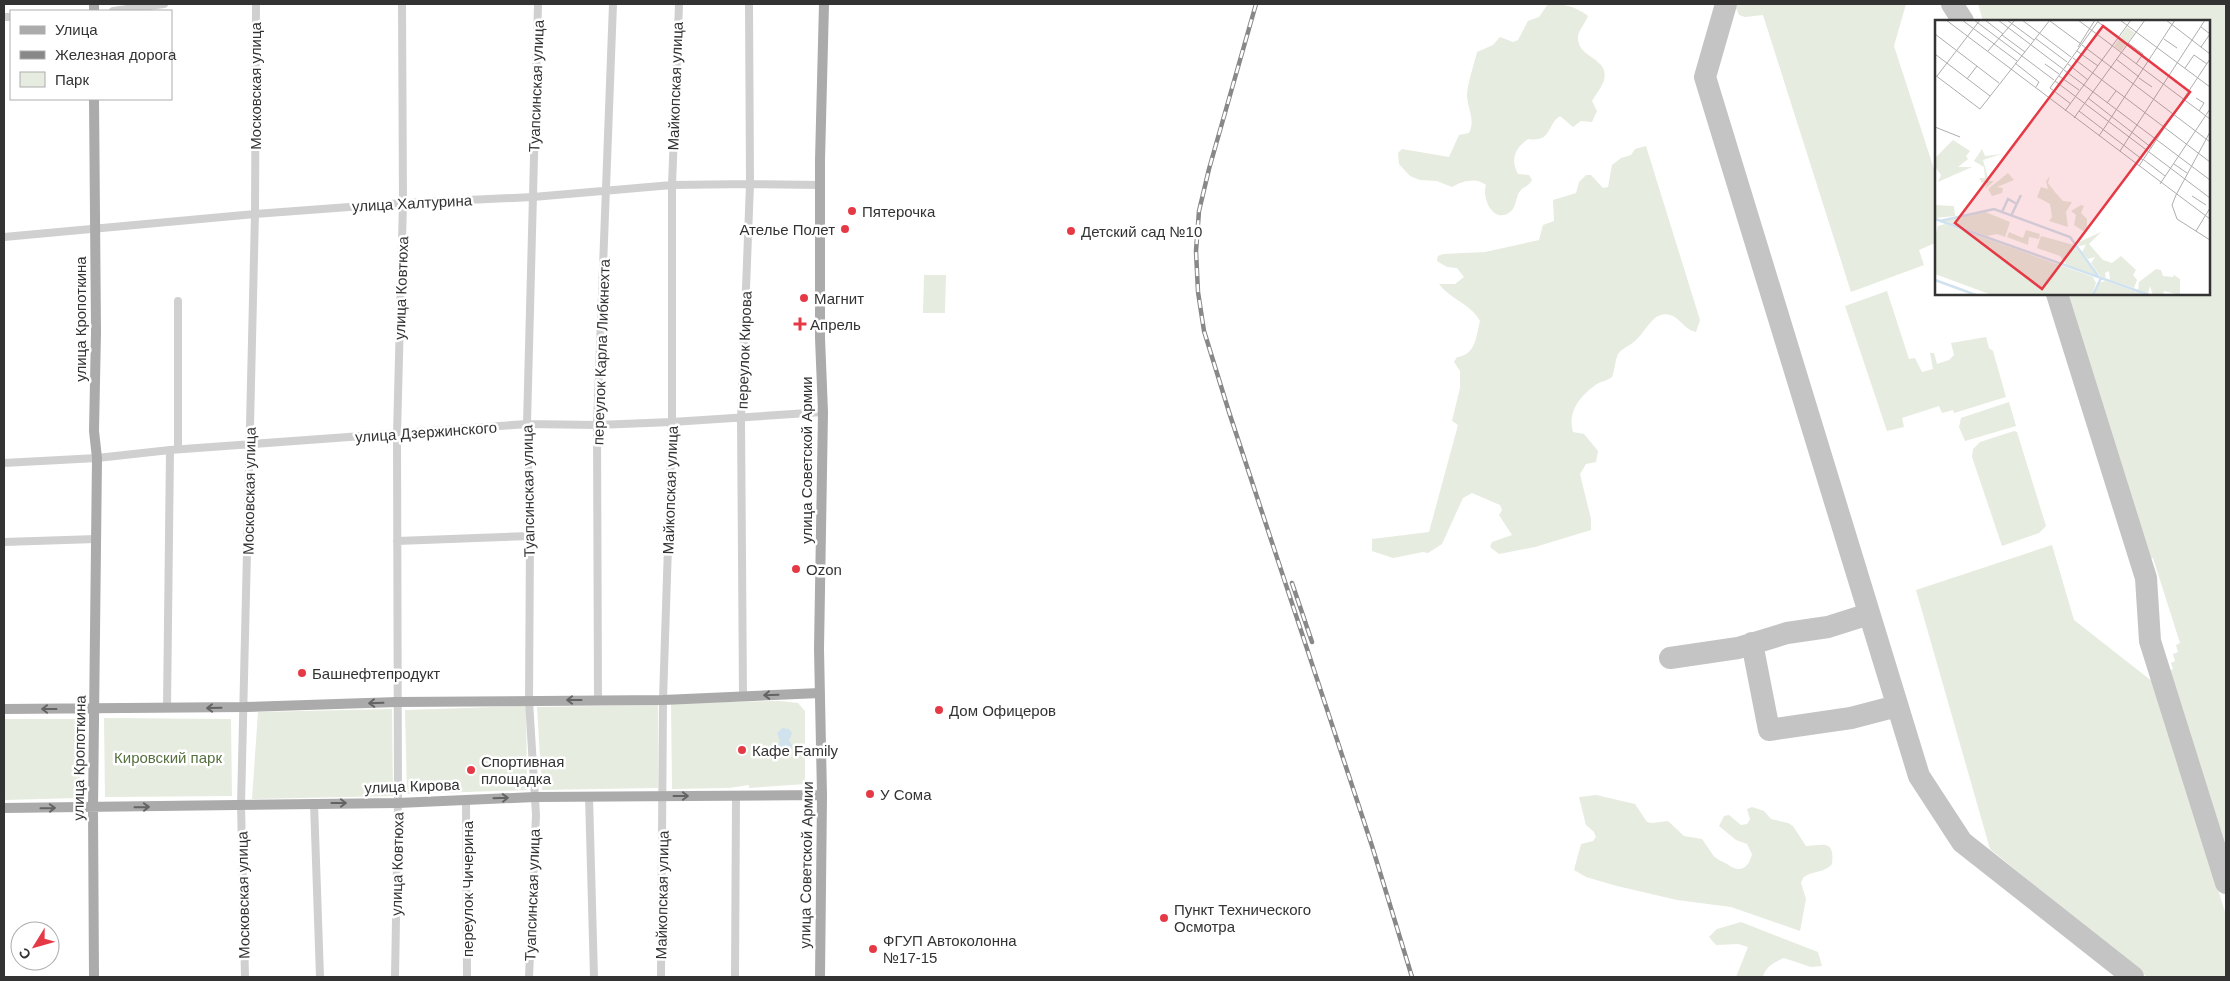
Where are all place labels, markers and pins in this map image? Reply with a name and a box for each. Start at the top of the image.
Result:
place label: Пятерочка [862,203,936,220]
marker: Пятерочка [846,205,858,217]
place label: Ателье Полет [739,221,835,238]
marker: Ателье Полет [839,223,851,235]
place label: Детский сад №10 [1081,223,1202,240]
marker: Детский сад №10 [1065,225,1077,237]
place label: Магнит [814,290,864,307]
marker: Магнит [798,292,810,304]
place label: Апрель [810,316,861,333]
marker: Апрель [794,318,806,330]
place label: Ozon [806,561,842,578]
marker: Ozon [790,563,802,575]
place label: Башнефтепродукт [312,665,440,682]
marker: Башнефтепродукт [296,667,308,679]
place label: Дом Офицеров [949,702,1056,719]
marker: Дом Офицеров [933,704,945,716]
place label: Кафе Family [752,742,839,759]
marker: Кафе Family [736,744,748,756]
place label: Спортивная площадка [481,753,564,787]
marker: Спортивная площадка [465,764,477,776]
place label: У Сома [880,786,932,803]
marker: У Сома [864,788,876,800]
place label: Пункт Технического Осмотра [1174,901,1311,935]
marker: Пункт Технического Осмотра [1158,912,1170,924]
place label: ФГУП Автоколонна №17-15 [883,932,1017,966]
marker: ФГУП Автоколонна №17-15 [867,943,879,955]

